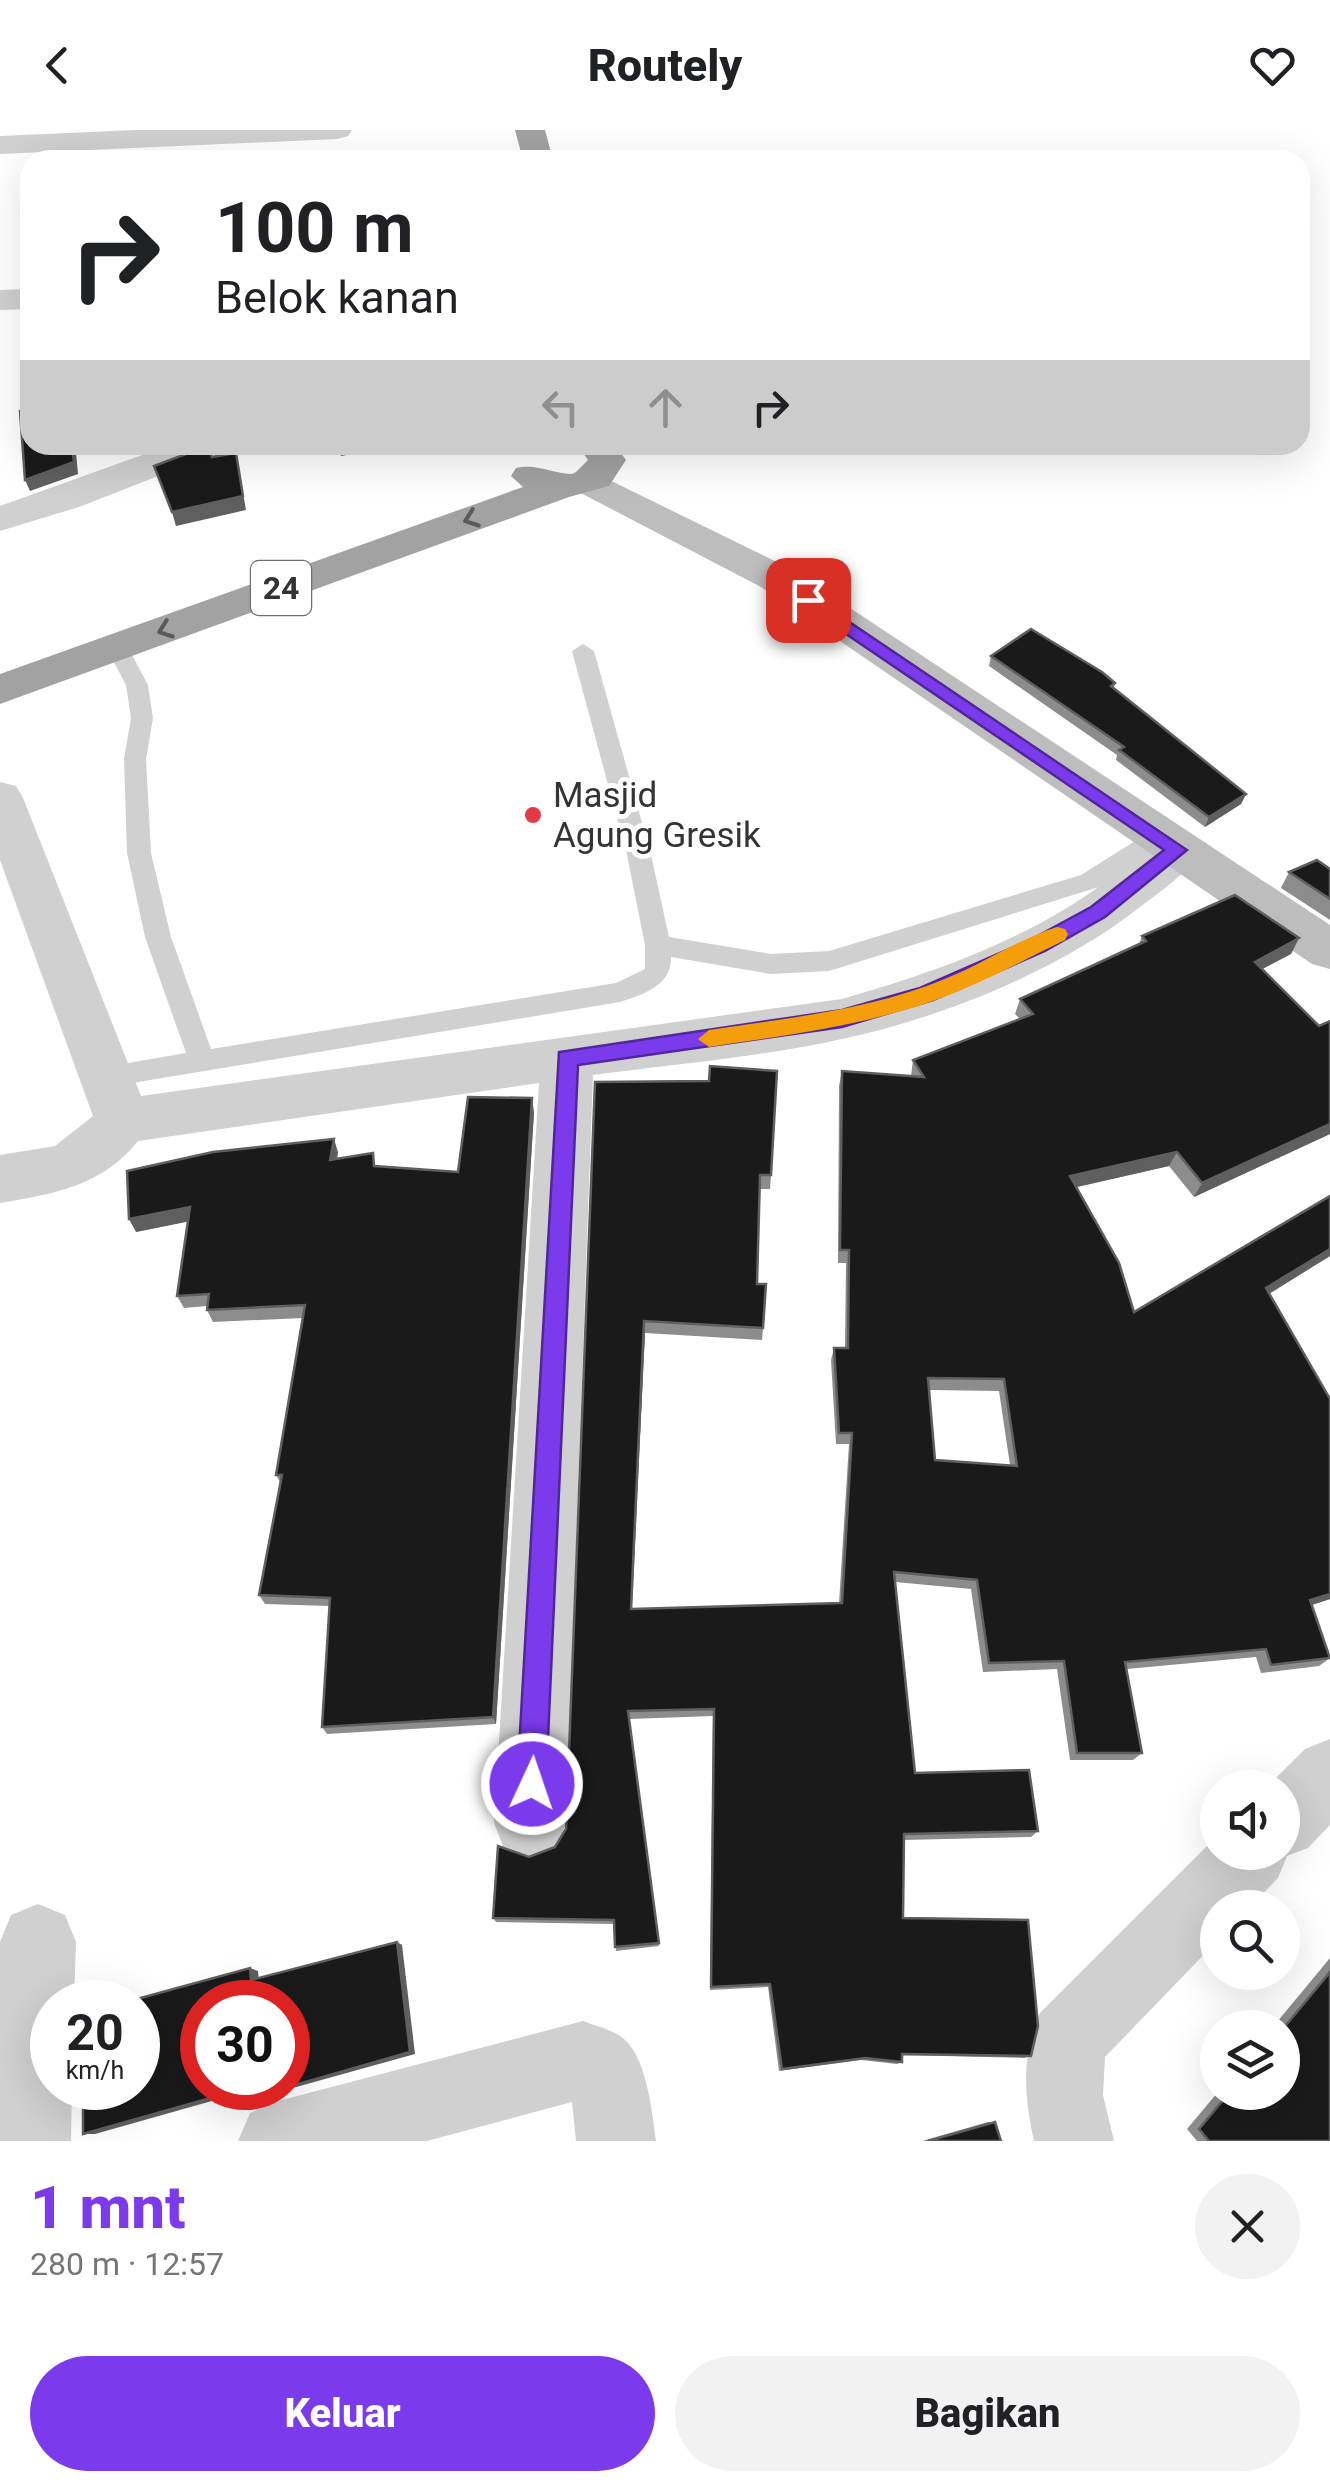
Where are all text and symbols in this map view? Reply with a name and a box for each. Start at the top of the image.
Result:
icon: back [30,38,85,93]
icon: heart [1245,38,1300,93]
text: Routely [588,39,742,92]
text: 100 m [215,187,414,269]
icon: right [50,190,180,320]
text: Belok kanan [215,271,459,324]
icon: left [533,380,588,435]
icon: ahead [638,380,693,435]
icon: right [743,380,798,435]
one-way arrow [463,507,481,527]
pin [766,558,851,643]
road number: 24 [251,561,311,615]
icon: arrive [781,573,836,628]
one-way arrow [158,618,175,639]
place label: Masjid Agung Gresik [553,775,761,856]
marker: Masjid Agung Gresik [522,804,544,826]
position arrow [480,1732,584,1836]
map controls [1200,1770,1300,2110]
button: sound [1200,1770,1300,1870]
button: search [1200,1890,1300,1990]
speed limit sign: 30 [180,1980,310,2110]
text: 20 [66,2004,124,2062]
button: layers [1200,2010,1300,2110]
text: km/h [66,2056,124,2085]
text: 1 mnt [30,2172,186,2243]
button: close [1195,2174,1300,2279]
text: 280 m · 12:57 [30,2245,224,2283]
button: Keluar [30,2356,655,2471]
button: Bagikan [675,2356,1300,2471]

